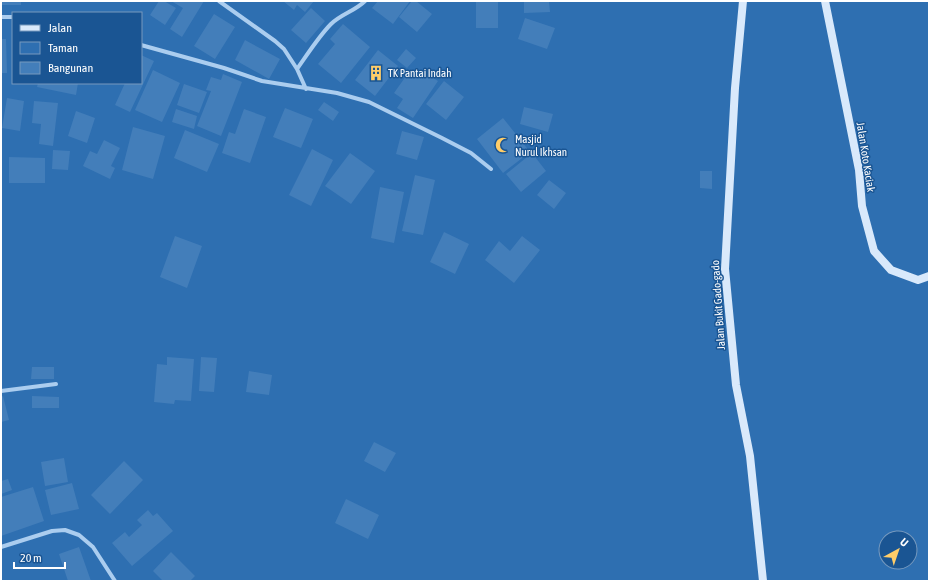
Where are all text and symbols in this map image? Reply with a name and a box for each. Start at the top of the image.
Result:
legend [12,12,142,84]
text: Jalan [48,21,72,35]
text: Taman [48,41,78,55]
text: Bangunan [48,61,93,75]
building icon: TK Pantai Indah [367,64,385,82]
place label: TK Pantai Indah [388,67,451,79]
street label: Jalan Koto Kaciak [855,121,877,193]
place label: Masjid Nurul Ikhsan [515,133,567,158]
mosque icon: Masjid Nurul Ikhsan [494,136,512,154]
street label: Jalan Bukit Gado-gado [709,260,727,350]
north arrow [878,530,918,570]
text: U [898,536,911,549]
scale bar [14,544,65,570]
text: 20 m [20,551,42,565]

